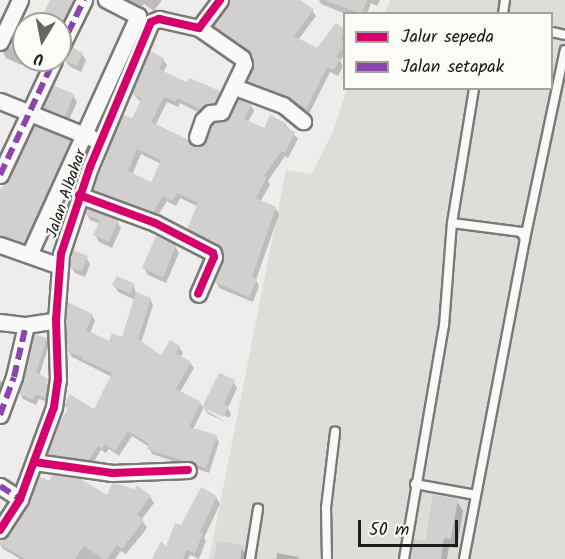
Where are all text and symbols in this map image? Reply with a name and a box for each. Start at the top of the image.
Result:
north arrow [12,12,72,72]
legend [343,12,553,90]
text: Jalur sepeda [401,23,494,52]
text: U [32,45,46,71]
text: Jalan setapak [401,53,504,82]
street label: Jalan Albahar [43,147,91,241]
scale bar [361,508,462,546]
text: 50 m [369,516,409,545]

